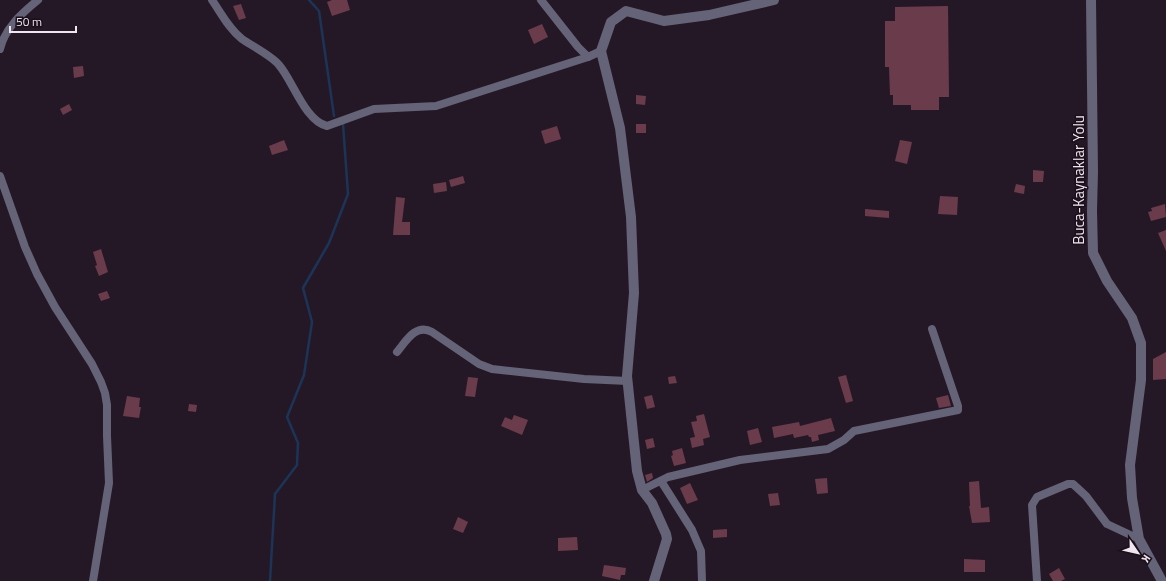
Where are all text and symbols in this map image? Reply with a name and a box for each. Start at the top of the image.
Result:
scale bar [10,8,76,34]
text: 50 m [16,12,42,31]
street label: Buca-Kaynaklar Yolu [1067,115,1090,245]
north arrow [1118,533,1158,573]
text: K [1138,551,1155,566]

